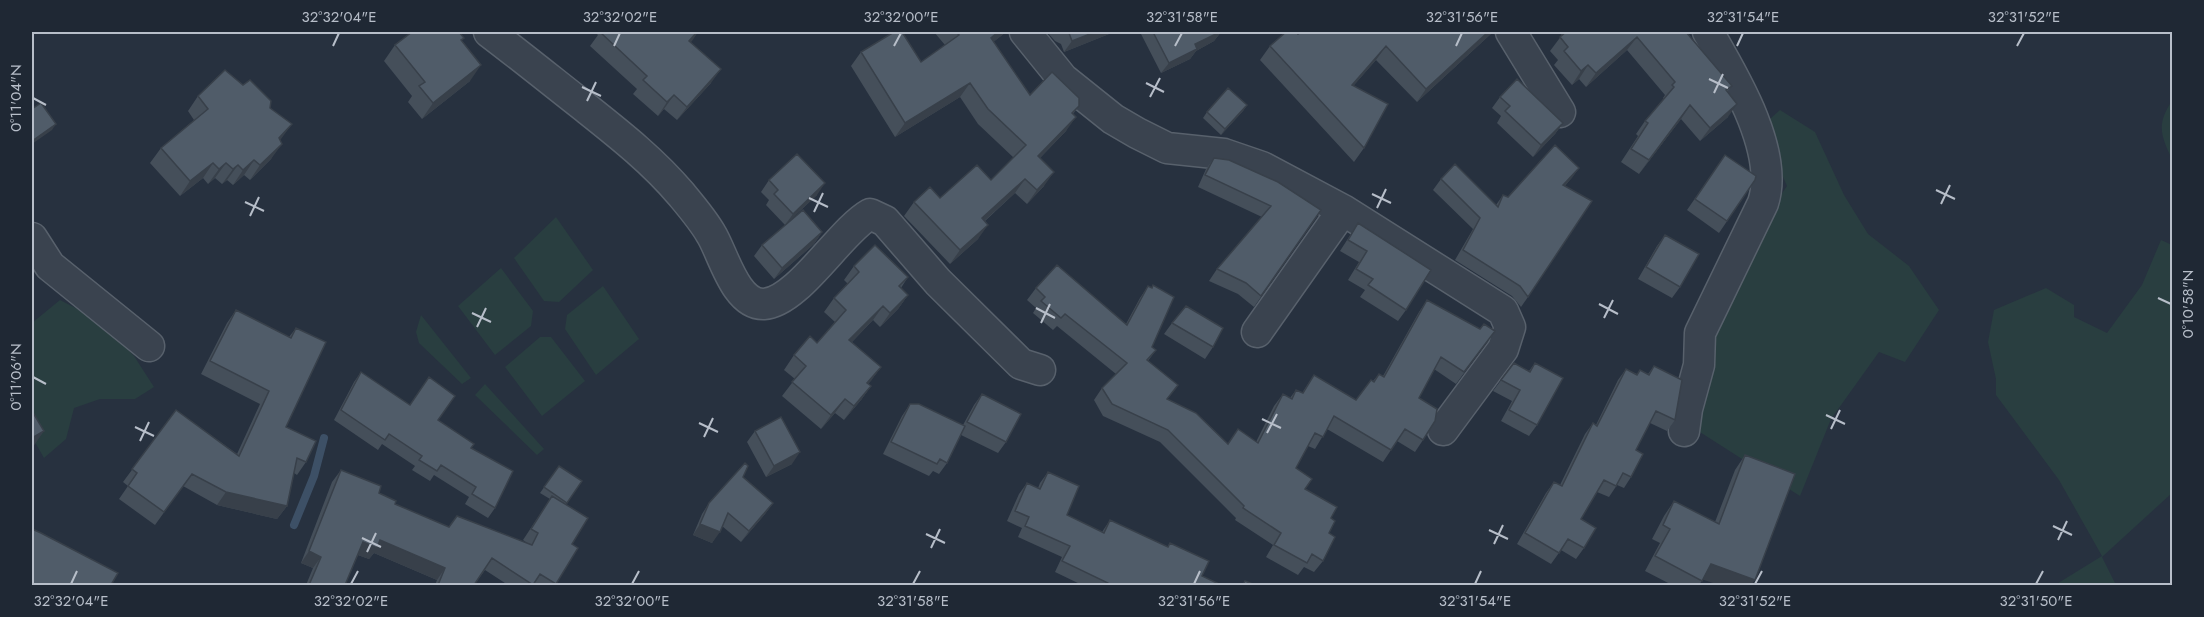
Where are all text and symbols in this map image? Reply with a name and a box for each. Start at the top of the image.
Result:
text: 32°32'04"E [302,6,376,28]
text: 32°32'02"E [583,6,657,28]
text: 32°32'00"E [863,6,939,28]
text: 32°31'58"E [1146,6,1218,28]
text: 32°31'56"E [1426,6,1498,28]
text: 32°31'54"E [1707,6,1779,28]
text: 32°31'52"E [1988,6,2060,28]
text: 0°11'04"N [5,64,27,132]
text: 0°10'58"N [2177,270,2199,338]
text: 0°11'06"N [5,343,27,411]
text: 32°32'04"E [34,590,108,612]
text: 32°32'02"E [314,590,388,612]
text: 32°32'00"E [594,590,670,612]
text: 32°31'58"E [877,590,949,612]
text: 32°31'56"E [1158,590,1230,612]
text: 32°31'54"E [1439,590,1511,612]
text: 32°31'52"E [1719,590,1791,612]
text: 32°31'50"E [2000,590,2072,612]

